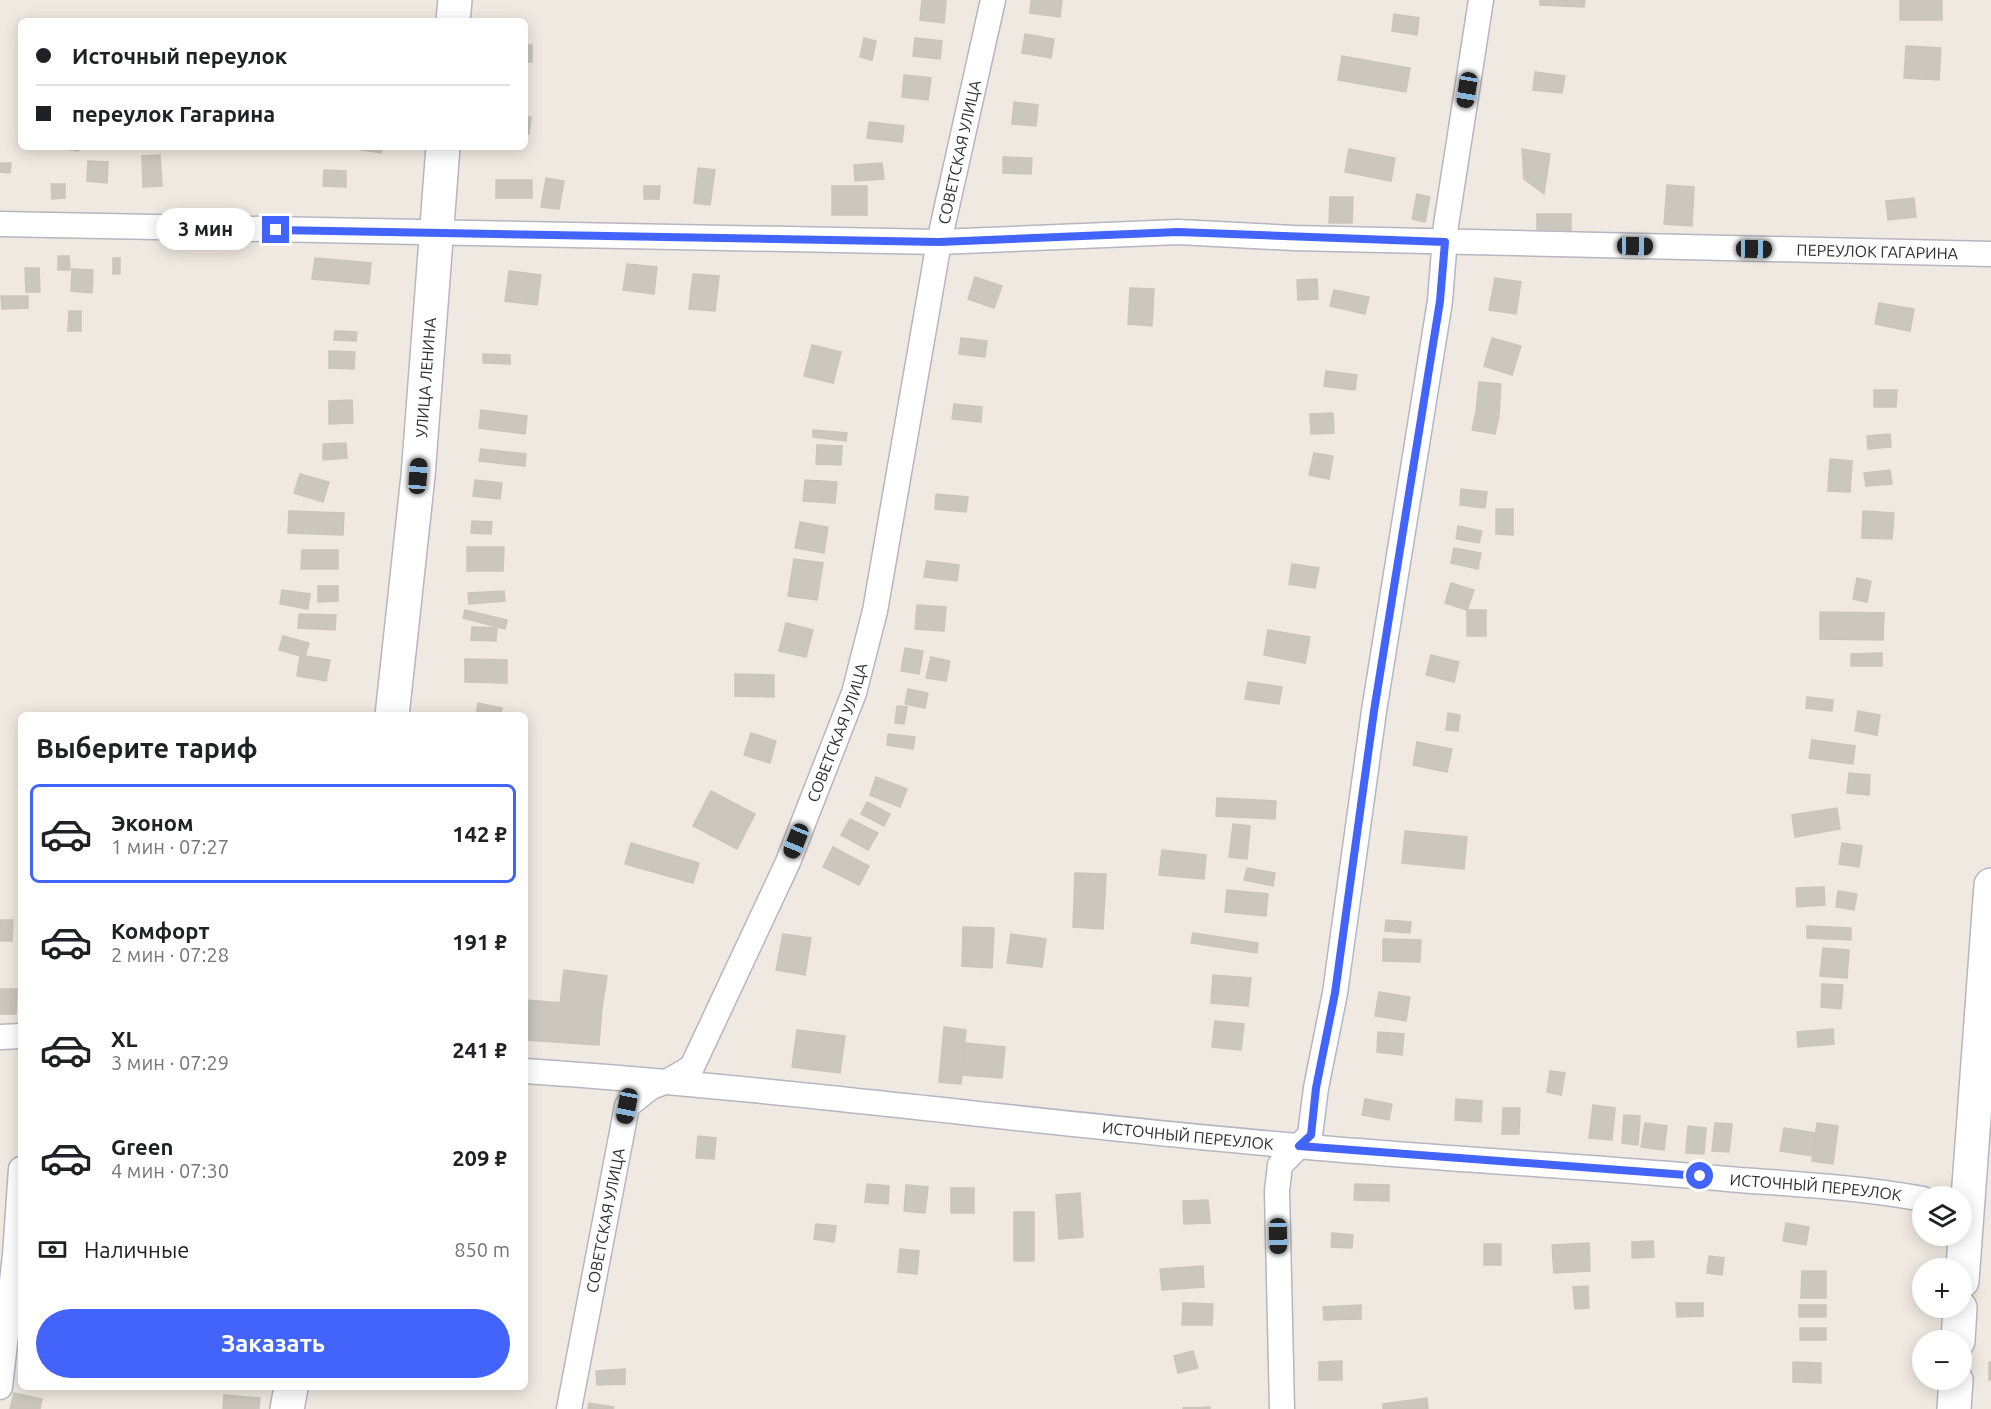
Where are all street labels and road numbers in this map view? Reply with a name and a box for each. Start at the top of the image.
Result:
street label: СОВЕТСКАЯ УЛИЦА [934,78,984,226]
street label: ПЕРЕУЛОК ГАГАРИНА [1796,241,1959,262]
street label: УЛИЦА ЛЕНИНА [412,316,439,439]
street label: СОВЕТСКАЯ УЛИЦА [803,660,871,805]
street label: ИСТОЧНЫЙ ПЕРЕУЛОК [1101,1118,1275,1153]
street label: СОВЕТСКАЯ УЛИЦА [582,1146,628,1294]
street label: ИСТОЧНЫЙ ПЕРЕУЛОК [1729,1170,1903,1204]

